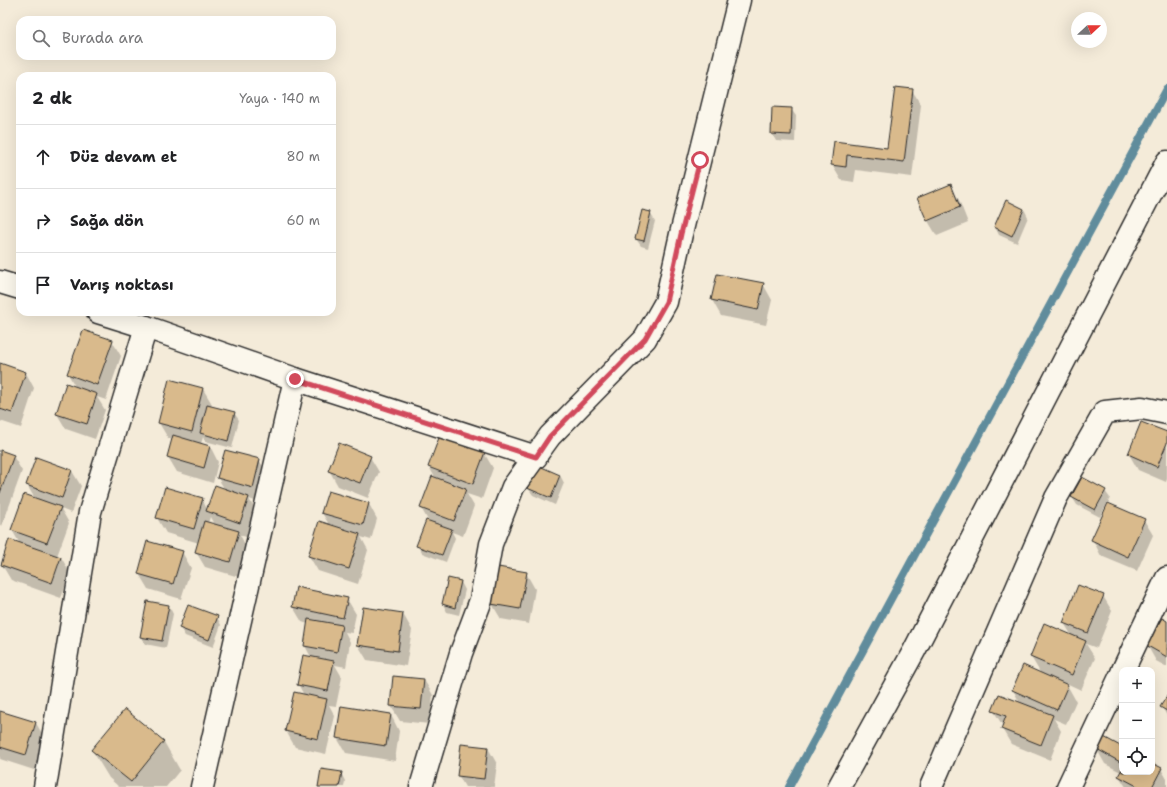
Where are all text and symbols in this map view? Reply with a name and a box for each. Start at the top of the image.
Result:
north arrow [1071,12,1107,48]
search box [16,16,336,60]
icon: search [30,27,52,49]
text: Burada ara [62,28,143,48]
text: 2 dk [32,87,72,109]
text: Yaya · 140 m [239,90,320,107]
icon: ahead [32,146,54,168]
text: Düz devam et [70,147,177,167]
text: 80 m [286,148,320,165]
route start [691,151,709,169]
icon: right [32,210,54,232]
text: Sağa dön [70,211,144,231]
text: 60 m [287,212,320,229]
icon: arrive [32,274,54,296]
text: Varış noktası [70,275,174,295]
route end [286,370,304,388]
map controls [1119,667,1155,775]
button: + [1119,667,1155,703]
button: − [1119,703,1155,739]
button: locate [1119,739,1155,775]

